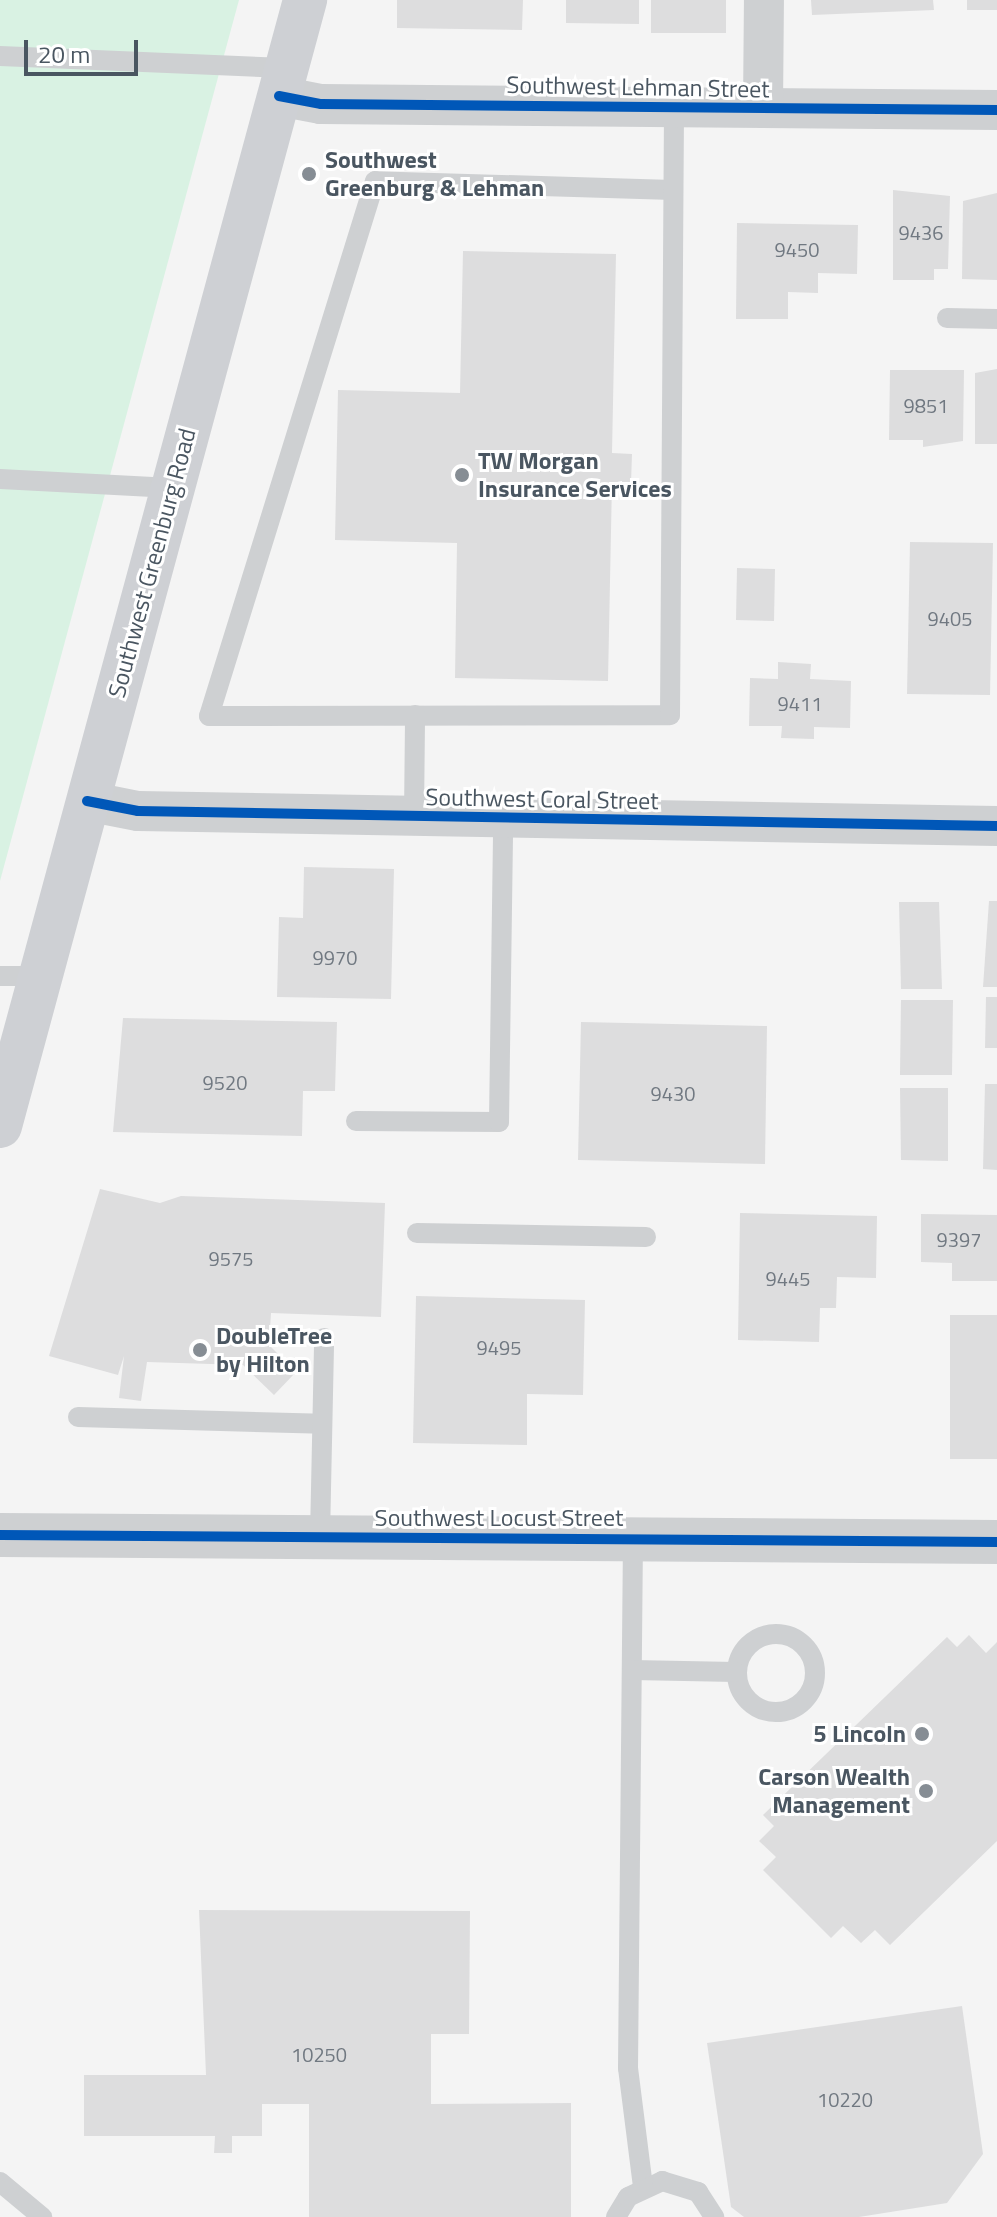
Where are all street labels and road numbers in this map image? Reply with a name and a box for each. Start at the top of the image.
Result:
street label: Southwest Lehman Street [506,70,770,104]
street label: Southwest Greenburg Road [102,425,202,701]
street label: Southwest Coral Street [425,783,659,815]
street label: Southwest Locust Street [375,1504,623,1532]

